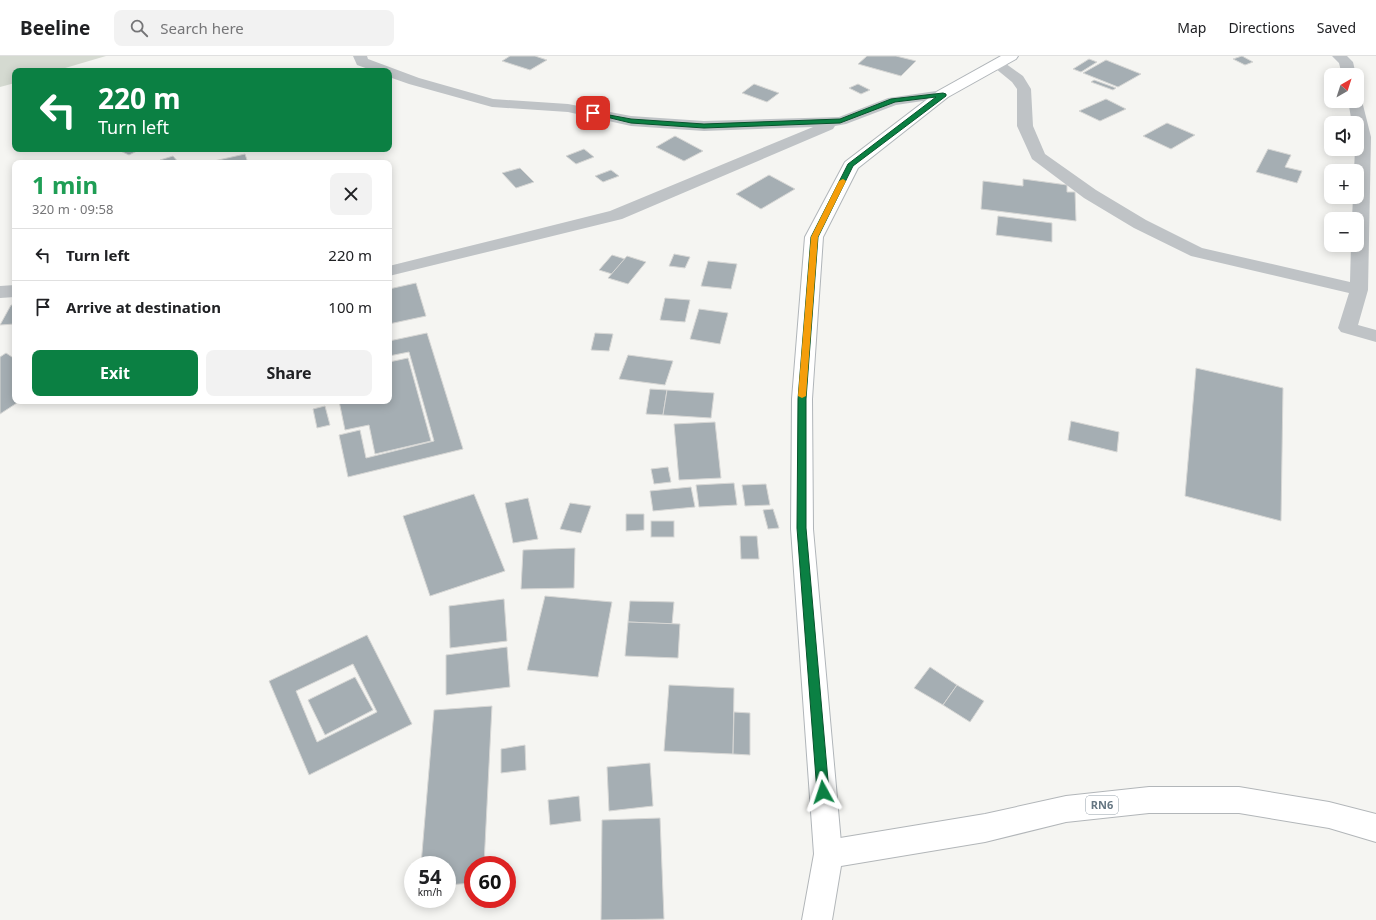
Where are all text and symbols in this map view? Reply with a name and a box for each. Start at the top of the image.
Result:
search box [114,10,394,46]
text: Beeline [20,15,90,41]
icon: search [128,17,150,39]
text: Search here [160,18,244,38]
text: Map [1177,18,1206,37]
text: Directions [1228,18,1295,37]
text: Saved [1317,18,1356,37]
north arrow [1324,68,1364,108]
map controls [1324,68,1364,252]
text: 220 m [98,79,181,117]
icon: left [32,84,84,136]
pin [576,96,610,130]
icon: arrive [582,102,604,124]
text: Turn left [98,115,169,139]
button: sound [1324,116,1364,156]
button: + [1324,164,1364,204]
text: 1 min [32,168,98,201]
button: close [330,173,372,215]
text: 320 m · 09:58 [32,200,113,218]
button: − [1324,212,1364,252]
icon: left [32,244,54,266]
text: Turn left [66,245,130,265]
text: 220 m [328,245,372,265]
icon: arrive [32,296,54,318]
text: Arrive at destination [66,297,221,317]
text: 100 m [328,297,372,317]
button: Exit [32,350,198,396]
button: Share [206,350,372,396]
position arrow [802,771,844,813]
road number: RN6 [1086,796,1118,814]
speed limit sign: 60 [464,856,516,908]
text: 54 [419,863,441,890]
text: km/h [418,885,442,899]

